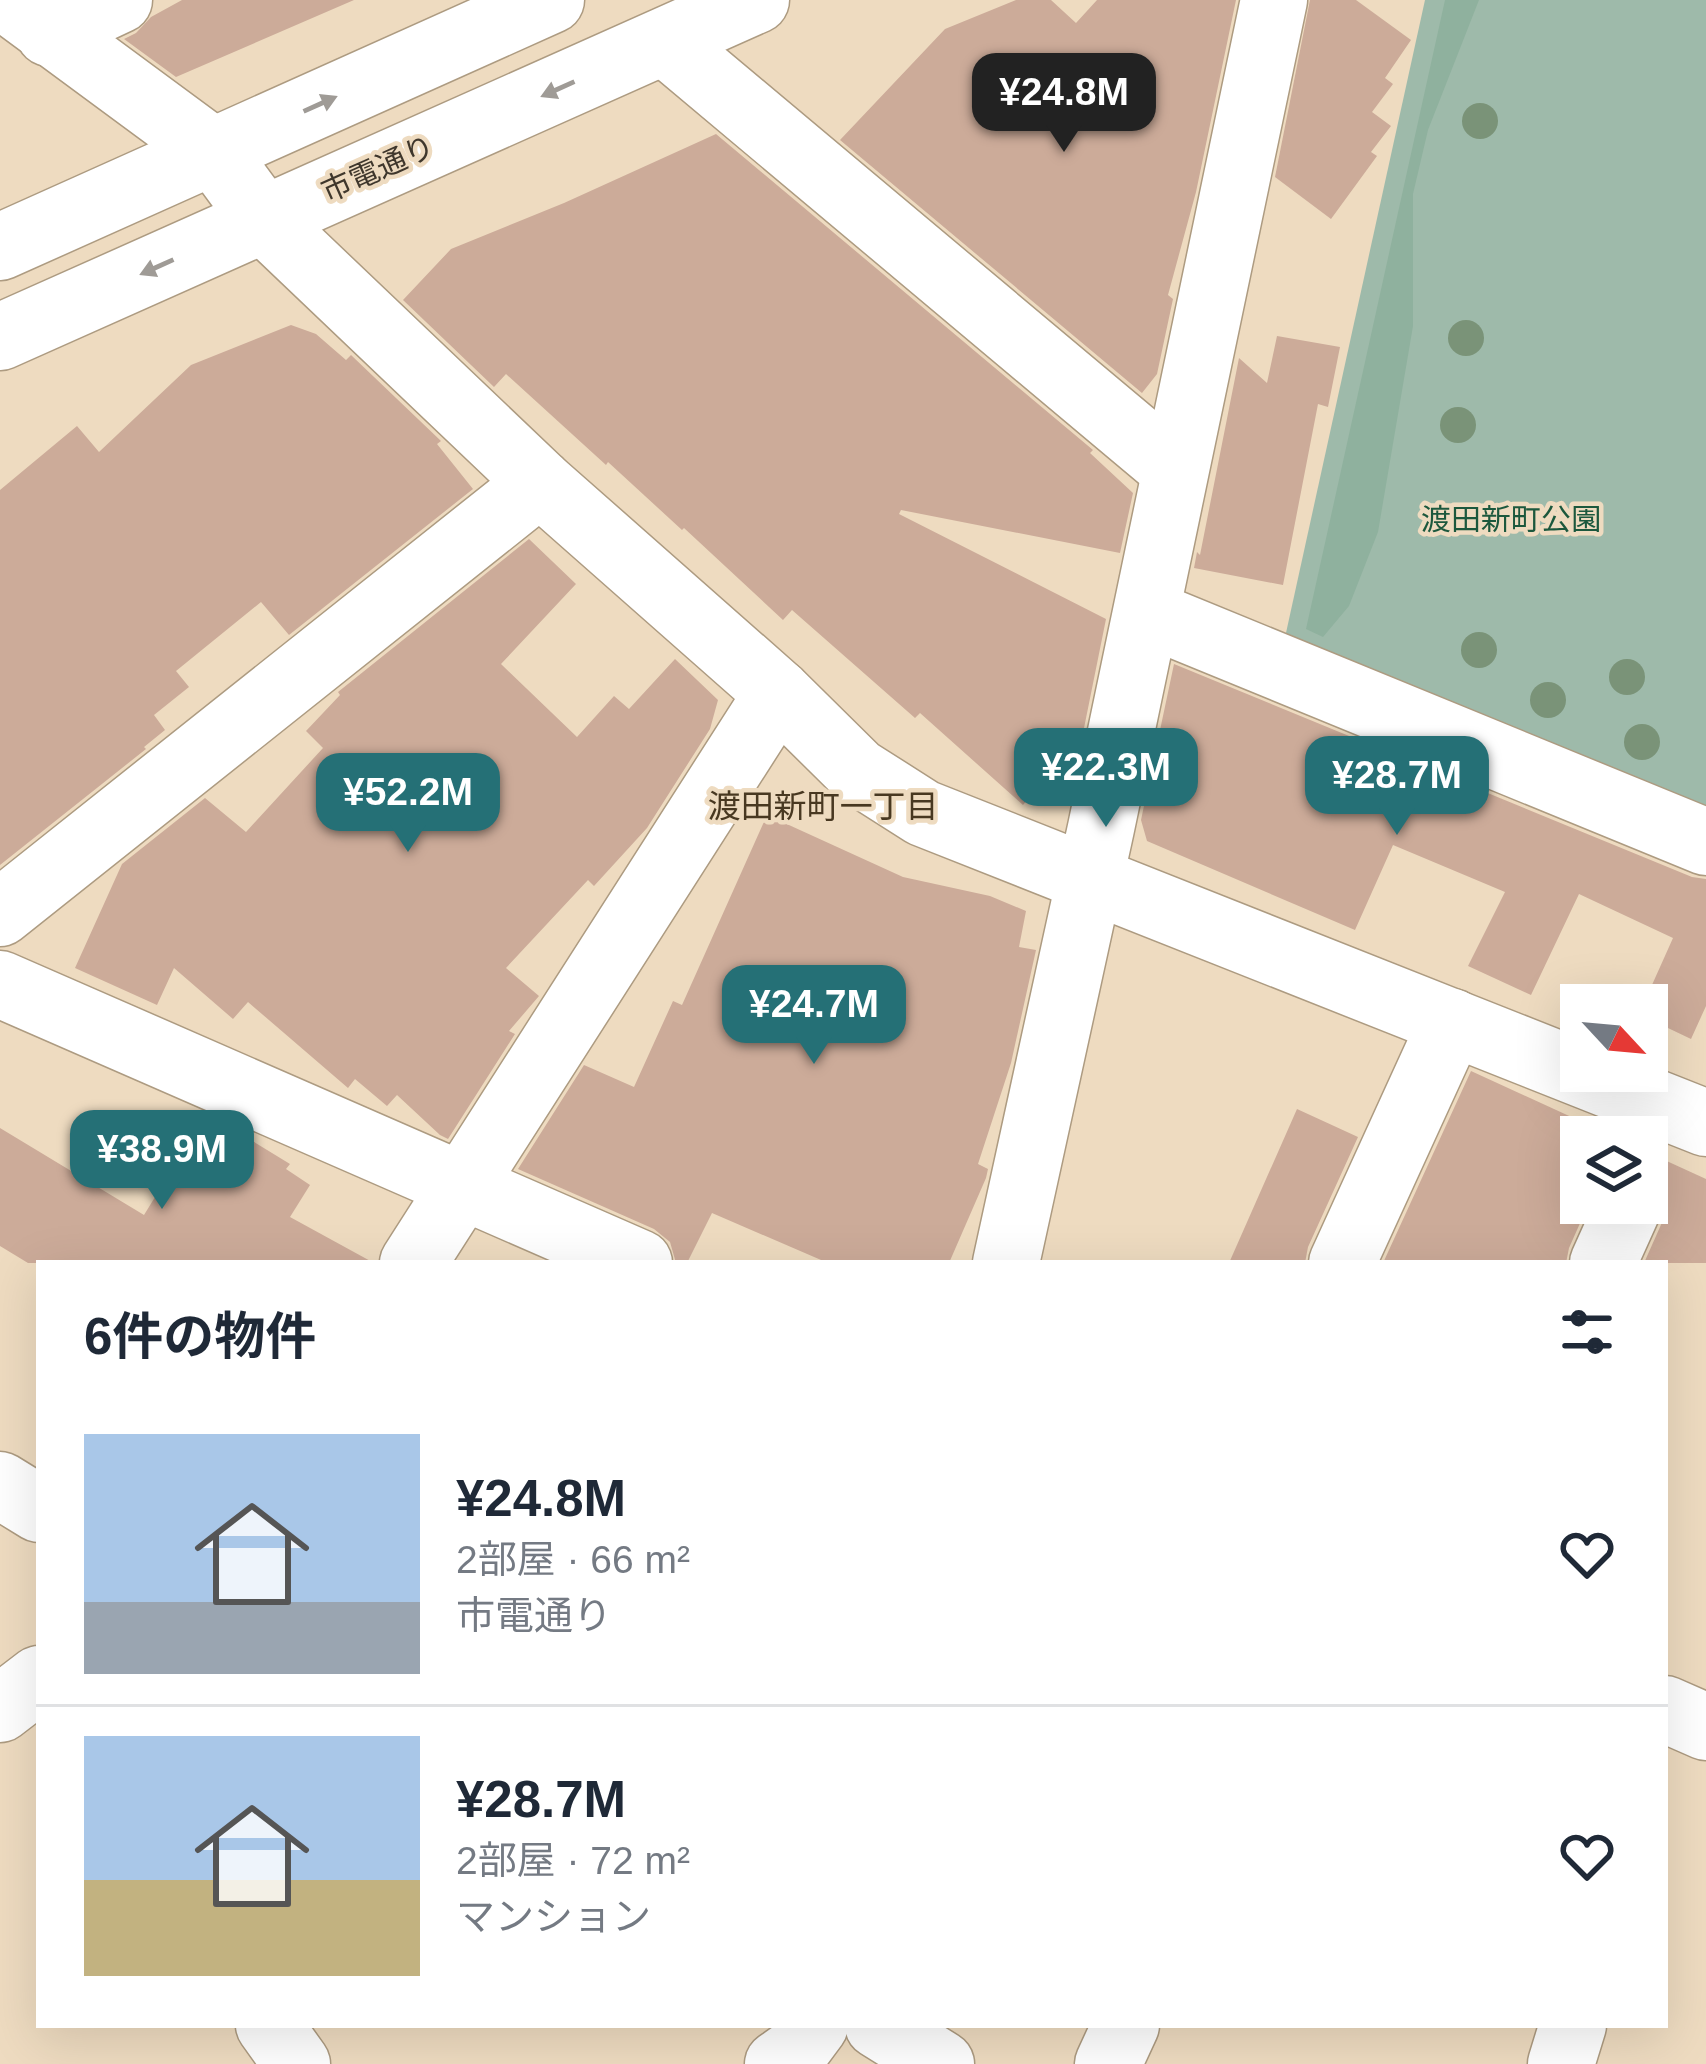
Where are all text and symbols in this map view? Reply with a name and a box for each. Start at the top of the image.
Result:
pin: ¥24.8M [966,53,1162,155]
text: ¥24.8M [999,70,1129,113]
one-way arrow [540,80,575,100]
one-way arrow [303,94,338,114]
street label: 市電通り [316,129,439,208]
one-way arrow [139,258,174,278]
park label: 渡田新町公園 [1421,503,1601,536]
pin: ¥22.3M [1008,728,1204,830]
pin: ¥28.7M [1299,736,1495,838]
text: ¥22.3M [1041,745,1171,788]
pin: ¥52.2M [310,753,506,855]
text: ¥28.7M [1332,753,1462,796]
text: ¥52.2M [343,770,473,813]
district label: 渡田新町一丁目 [708,788,939,825]
pin: ¥24.7M [716,965,912,1067]
text: ¥24.7M [749,982,879,1025]
north arrow [1560,984,1668,1092]
map controls [1560,984,1668,1224]
pin: ¥38.9M [64,1110,260,1212]
button: layers [1560,1116,1668,1224]
text: ¥38.9M [97,1127,227,1170]
icon: filters [1554,1299,1620,1365]
text: 6件の物件 [84,1308,316,1365]
text: ¥24.8M [456,1470,626,1527]
icon: home [180,1482,324,1626]
icon: heart [1554,1521,1620,1587]
text: 2部屋 · 66 m² [456,1538,690,1581]
text: 市電通り [456,1594,612,1637]
text: ¥28.7M [456,1771,626,1828]
icon: home [180,1784,324,1928]
icon: heart [1554,1823,1620,1889]
text: 2部屋 · 72 m² [456,1839,690,1882]
text: マンション [456,1895,651,1938]

